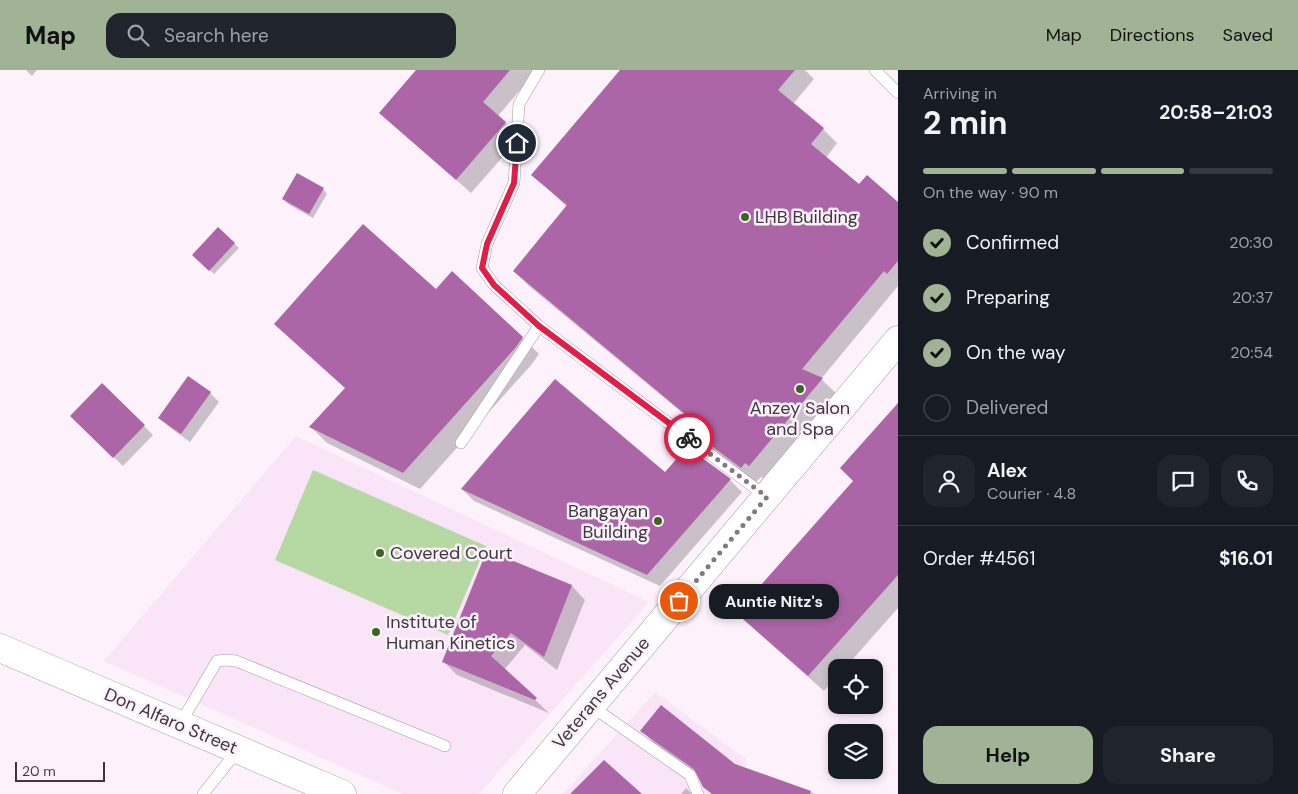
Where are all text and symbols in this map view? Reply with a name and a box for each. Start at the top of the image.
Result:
search box [106,13,456,58]
text: Map [25,20,76,51]
icon: search [124,21,152,49]
text: Search here [164,23,269,48]
text: Map [1046,23,1082,47]
text: Directions [1110,23,1195,47]
text: Saved [1223,23,1273,47]
text: Arriving in [923,83,997,104]
text: 20:58–21:03 [1159,100,1273,125]
text: 2 min [923,102,1008,144]
pin [496,122,538,164]
icon: home [503,129,531,157]
text: On the way · 90 m [923,182,1058,203]
place label: LHB Building [755,205,858,229]
marker: LHB Building [739,211,751,223]
icon: check [923,229,951,257]
text: Confirmed [966,230,1059,255]
text: 20:30 [1229,232,1273,253]
icon: check [923,284,951,312]
text: Preparing [966,285,1050,310]
text: 20:37 [1232,287,1273,308]
icon: check [923,339,951,367]
text: On the way [966,340,1066,365]
text: 20:54 [1230,342,1273,363]
marker: Anzey Salon and Spa [794,383,806,395]
text: Delivered [966,395,1048,420]
place label: Anzey Salon and Spa [750,396,850,441]
courier [664,413,714,463]
icon: bike [675,424,703,452]
button: person [923,455,975,507]
button: chat [1157,455,1209,507]
button: phone [1221,455,1273,507]
text: Alex [987,458,1027,483]
text: Courier · 4.8 [987,483,1076,504]
place label: Bangayan Building [568,499,648,544]
marker: Bangayan Building [652,515,664,527]
place label: Covered Court [390,541,513,565]
text: Order #4561 [923,546,1035,571]
text: $16.01 [1219,546,1273,571]
marker: Covered Court [374,547,386,559]
pin [658,580,700,622]
callout: Auntie Nitz's [709,584,839,618]
icon: bag [665,587,693,615]
text: Auntie Nitz's [725,591,823,612]
place label: Institute of Human Kinetics [386,610,515,655]
marker: Institute of Human Kinetics [370,626,382,638]
street label: Veterans Avenue [547,632,655,754]
map controls [828,659,883,779]
button: locate [828,659,883,714]
street label: Don Alfaro Street [101,682,241,760]
button: layers [828,724,883,779]
button: Help [923,726,1093,784]
button: Share [1103,726,1273,784]
scale bar [15,759,105,782]
text: 20 m [22,762,56,780]

